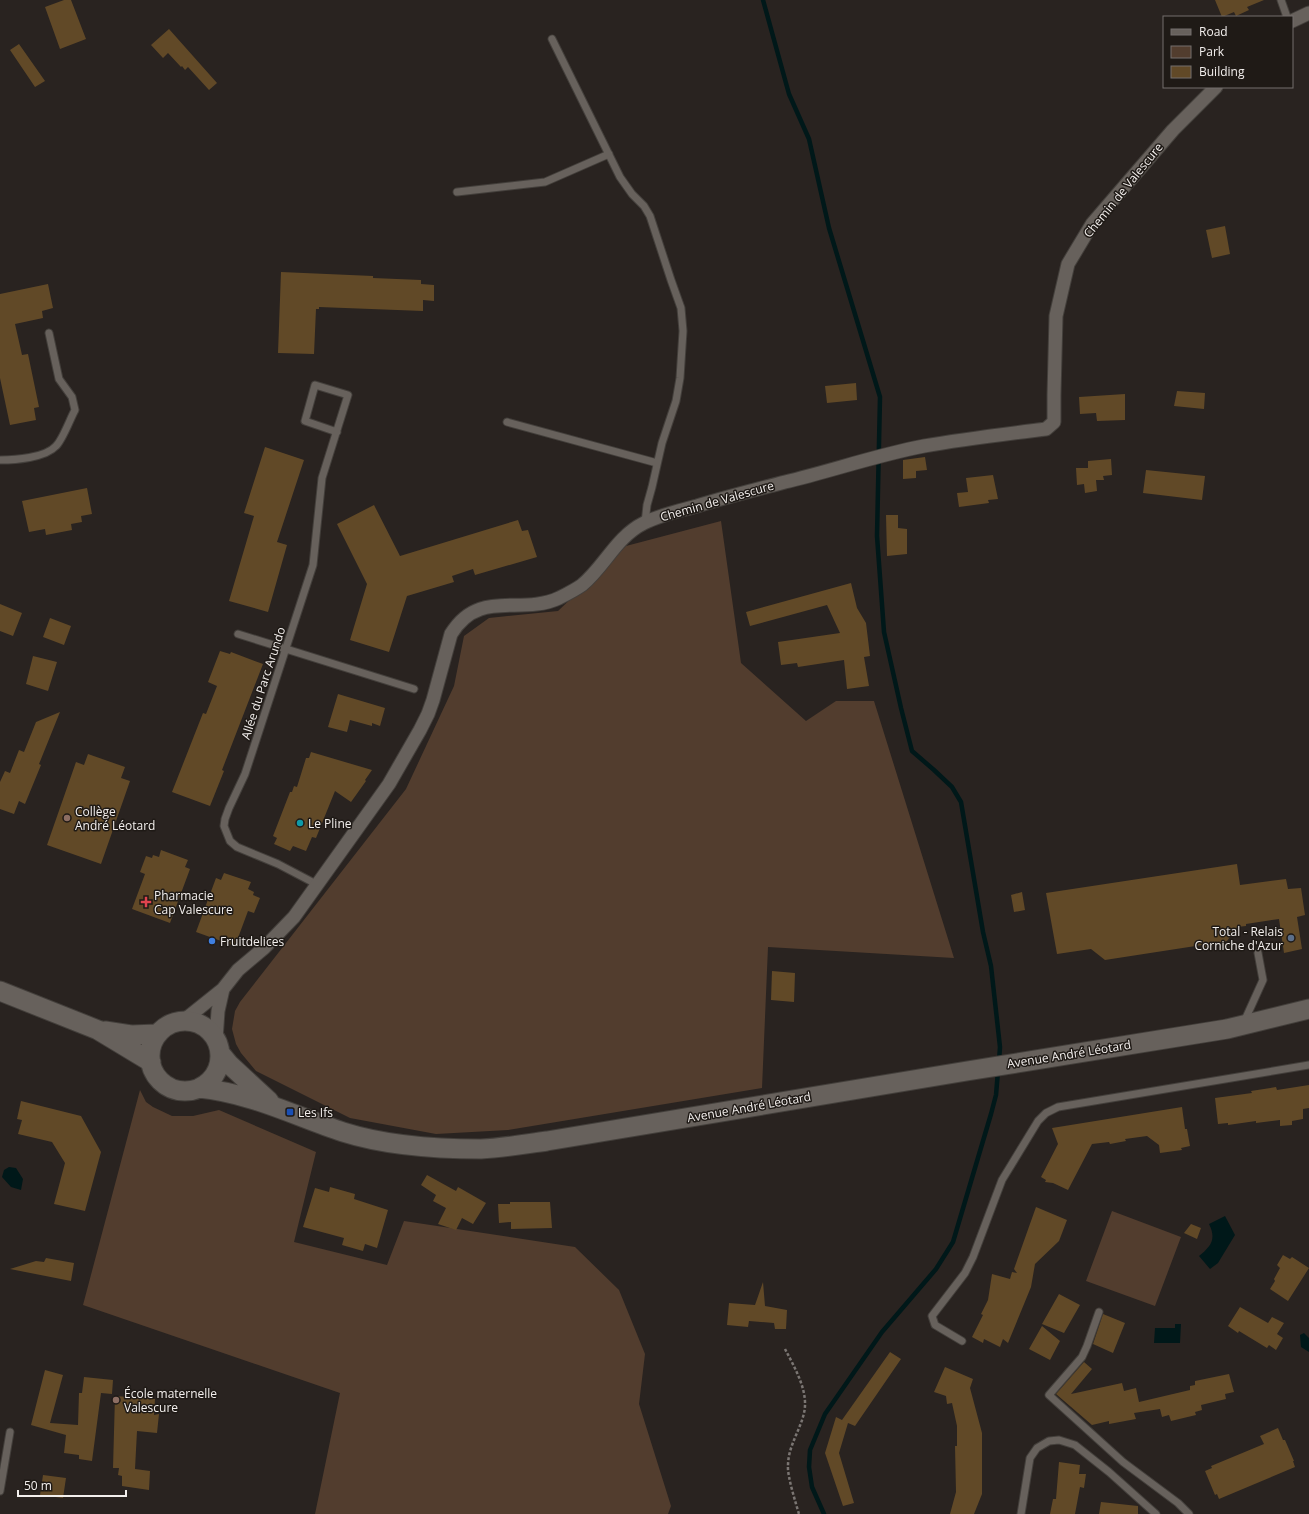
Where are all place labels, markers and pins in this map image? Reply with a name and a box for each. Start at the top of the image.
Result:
place label: Collège André Léotard [75,803,155,834]
marker: Collège André Léotard [62,813,72,823]
place label: Le Pline [308,815,352,832]
marker: Le Pline [295,818,305,828]
place label: Pharmacie Cap Valescure [154,887,233,918]
marker: Pharmacie Cap Valescure [141,897,151,907]
place label: Total - Relais Corniche d'Azur [1195,923,1283,954]
place label: Fruitdelices [220,933,284,950]
marker: Total - Relais Corniche d'Azur [1286,933,1296,943]
marker: Fruitdelices [207,936,217,946]
place label: Les Ifs [298,1104,333,1121]
marker: Les Ifs [285,1107,295,1117]
place label: École maternelle Valescure [124,1385,217,1416]
marker: École maternelle Valescure [111,1395,121,1405]

